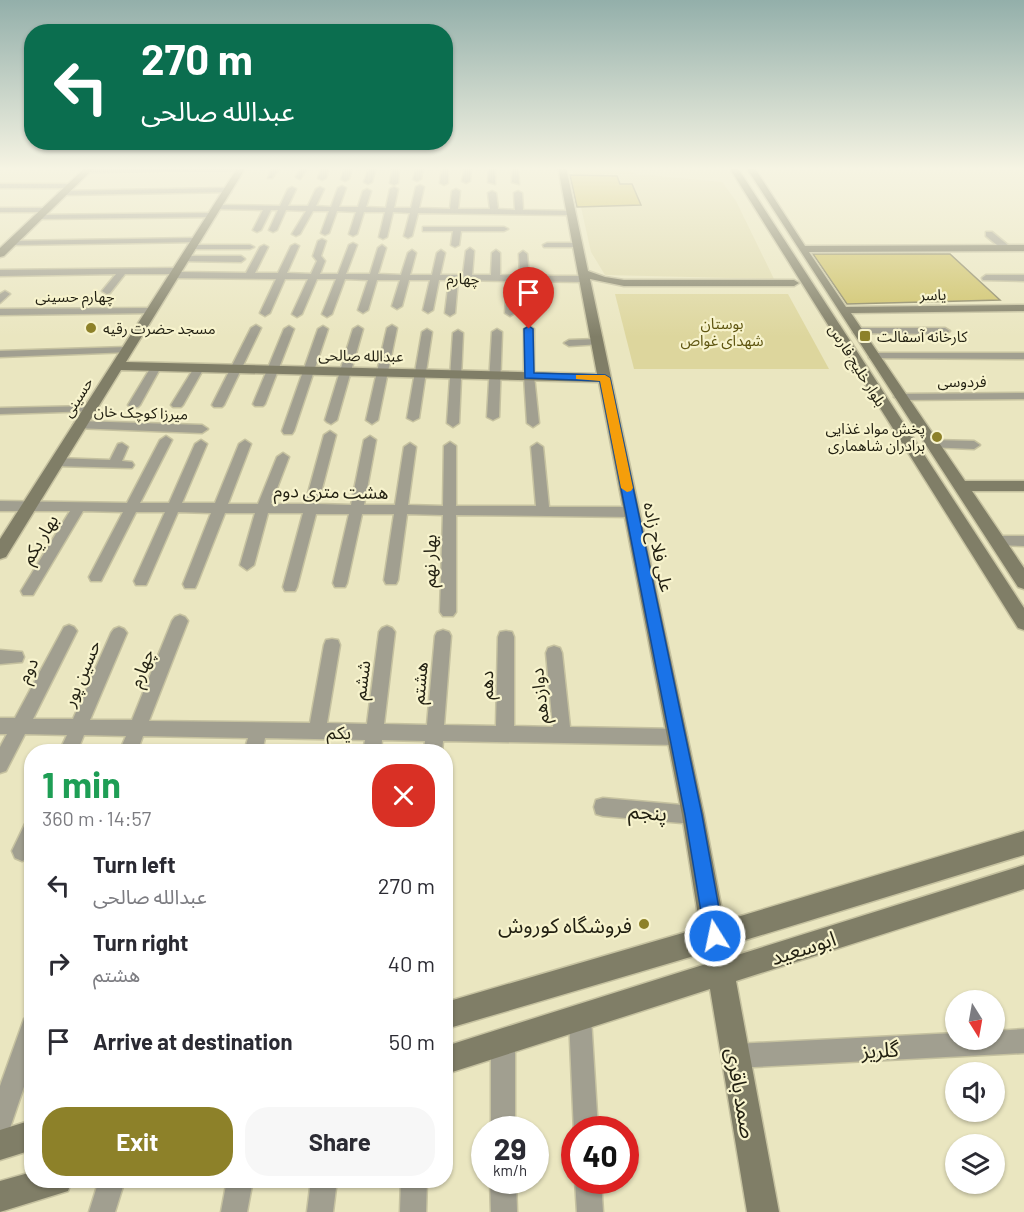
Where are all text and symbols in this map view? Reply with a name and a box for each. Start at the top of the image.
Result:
text: 270 m [141,33,253,83]
icon: left [42,48,120,126]
text: عبدالله صالحی [141,94,295,126]
pin [503,267,554,329]
street label: چهارم [446,269,480,290]
icon: arrive [512,276,545,309]
street label: یاسر [919,285,946,304]
street label: چهارم حسینی [35,287,115,308]
park label: بوستان شهدای غواص [680,314,764,350]
place label: مسجد حضرت رقیه [103,319,216,338]
marker: مسجد حضرت رقیه [84,321,98,335]
street label: بلوار خلیج فارس [822,321,890,412]
place label: کارخانه آسفالت [877,327,968,346]
marker: کارخانه آسفالت [858,329,872,343]
street label: عبدالله صالحی [318,345,404,366]
street label: فردوسی [938,372,987,391]
street label: حسینی [58,374,97,421]
street label: میرزا کوچک خان [93,401,188,425]
place label: پخش مواد غذایی برادران شاهماری [826,419,925,455]
marker: پخش مواد غذایی برادران شاهماری [930,430,944,444]
street label: هشت متری دوم [273,479,389,507]
street label: علی فلاح زاده [637,500,679,595]
street label: بهار یکم [16,510,65,569]
street label: بهار نهم [418,534,443,588]
street label: حسین پور [57,637,106,711]
street label: چهارم [124,646,162,692]
street label: دوم [11,654,46,688]
street label: ششم [348,659,377,701]
street label: هشتم [406,661,435,705]
street label: دوازدهم [525,667,556,725]
street label: دهم [475,670,500,700]
street label: یکم [326,721,352,746]
text: 1 min [42,762,121,805]
button: close [372,764,435,827]
street label: پنجم [627,797,668,829]
text: 360 m · 14:57 [42,806,151,830]
text: Turn left [93,851,176,877]
icon: left [42,869,75,902]
text: 270 m [378,872,435,898]
text: عبدالله صالحی [93,884,207,908]
position arrow [683,904,747,968]
place label: فروشگاه کوروش [498,912,632,938]
marker: فروشگاه کوروش [637,917,651,931]
street label: ابوسعید [767,925,839,970]
text: Turn right [93,929,188,955]
icon: right [42,947,75,980]
text: 40 m [388,950,435,976]
text: هشتم [93,962,140,986]
north arrow [945,990,1005,1050]
map controls [945,990,1005,1194]
icon: arrive [42,1025,75,1058]
text: Arrive at destination [93,1028,292,1054]
text: 50 m [389,1028,435,1054]
street label: گلریز [860,1036,900,1064]
street label: صمد باقری [721,1046,762,1141]
button: sound [945,1062,1005,1122]
button: Exit [42,1107,233,1176]
button: Share [245,1107,435,1176]
speed limit sign: 40 [561,1116,639,1194]
text: 29 [494,1130,526,1166]
button: layers [945,1134,1005,1194]
text: km/h [493,1161,527,1179]

